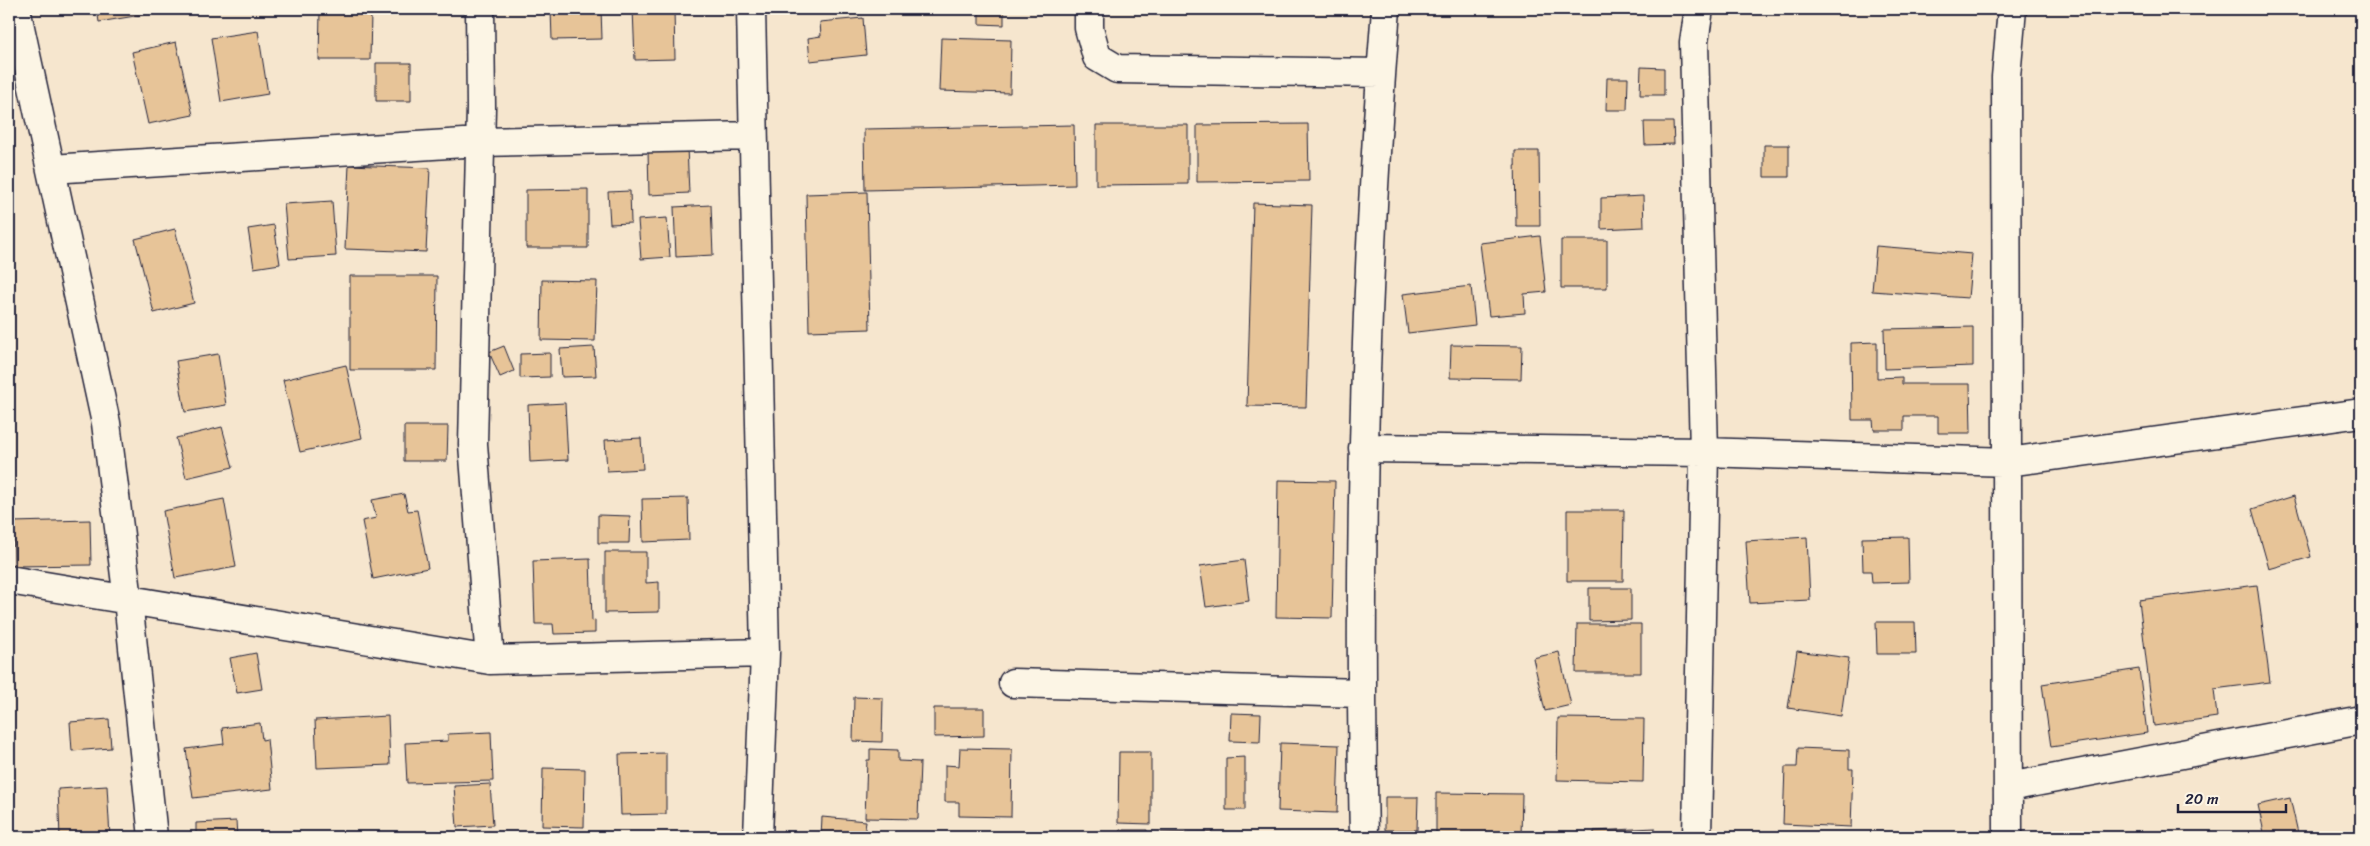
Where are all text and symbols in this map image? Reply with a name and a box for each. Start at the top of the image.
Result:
scale bar [2178,781,2285,813]
text: 20 m [2185,786,2219,812]

